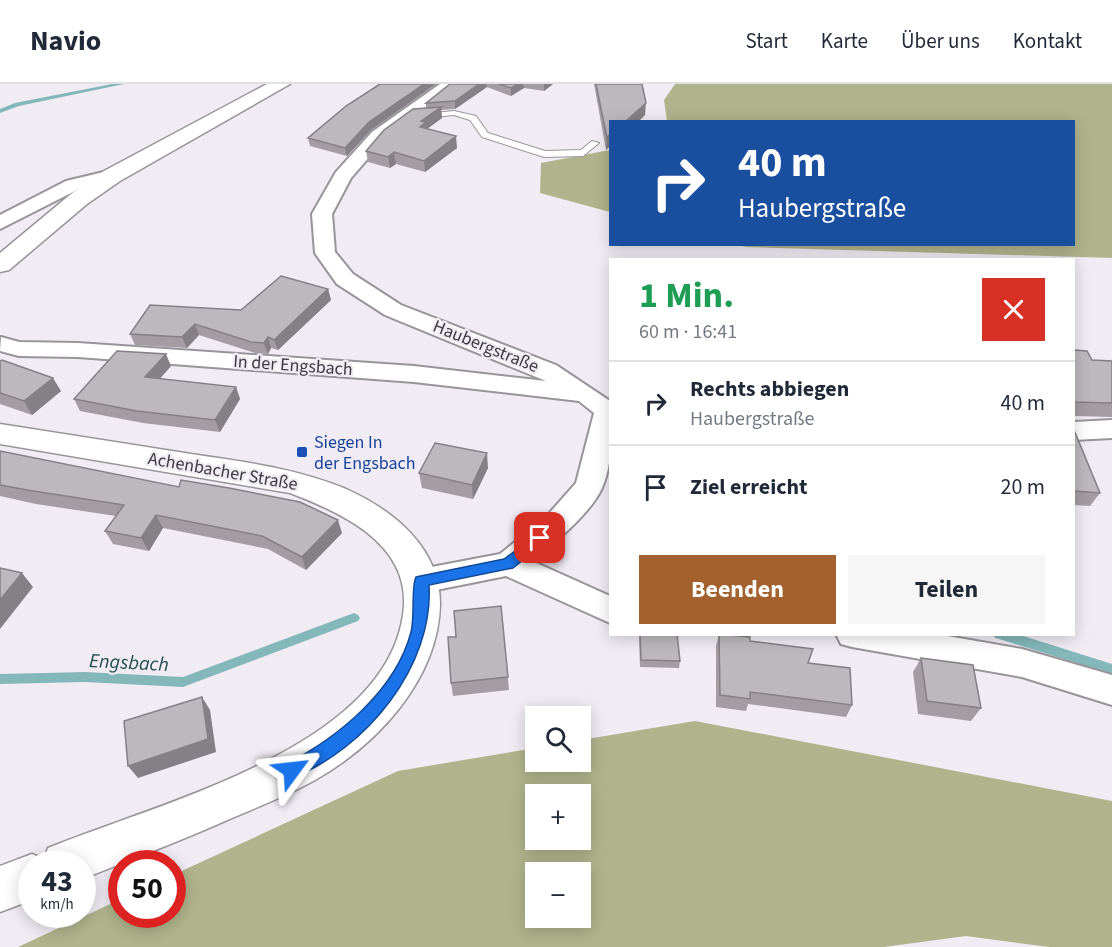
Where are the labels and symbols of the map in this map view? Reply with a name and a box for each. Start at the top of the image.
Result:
street label: Haubergstraße [429,314,543,379]
street label: In der Engsbach [232,349,354,382]
place label: Siegen In der Engsbach [314,430,416,476]
marker: Siegen In der Engsbach [295,445,309,459]
street label: Achenbacher Straße [146,446,300,497]
pin [514,512,565,563]
water label: Engsbach [88,647,170,679]
position arrow [260,738,324,802]
speed limit sign: 50 [108,850,186,928]

